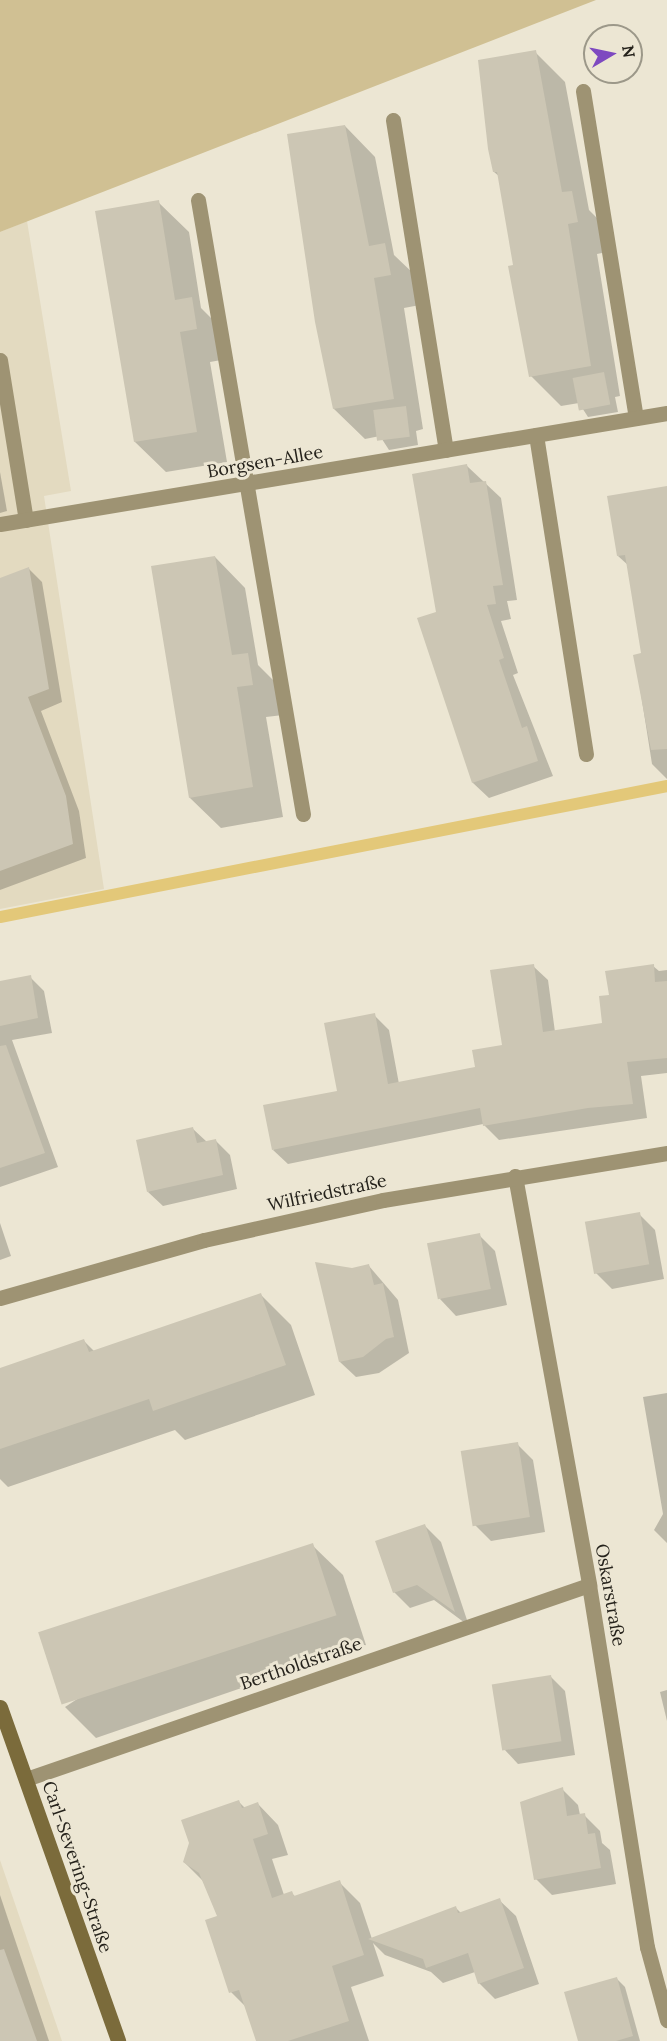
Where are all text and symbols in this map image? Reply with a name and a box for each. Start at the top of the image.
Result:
north arrow [583,24,643,84]
text: N [618,44,640,59]
street label: Borgsen-Allee [205,441,325,483]
street label: Wilfriedstraße [265,1170,389,1216]
street label: Oskarstraße [590,1542,630,1648]
street label: Bertholdstraße [237,1633,365,1695]
street label: Carl-Severing-Straße [37,1778,117,1956]

